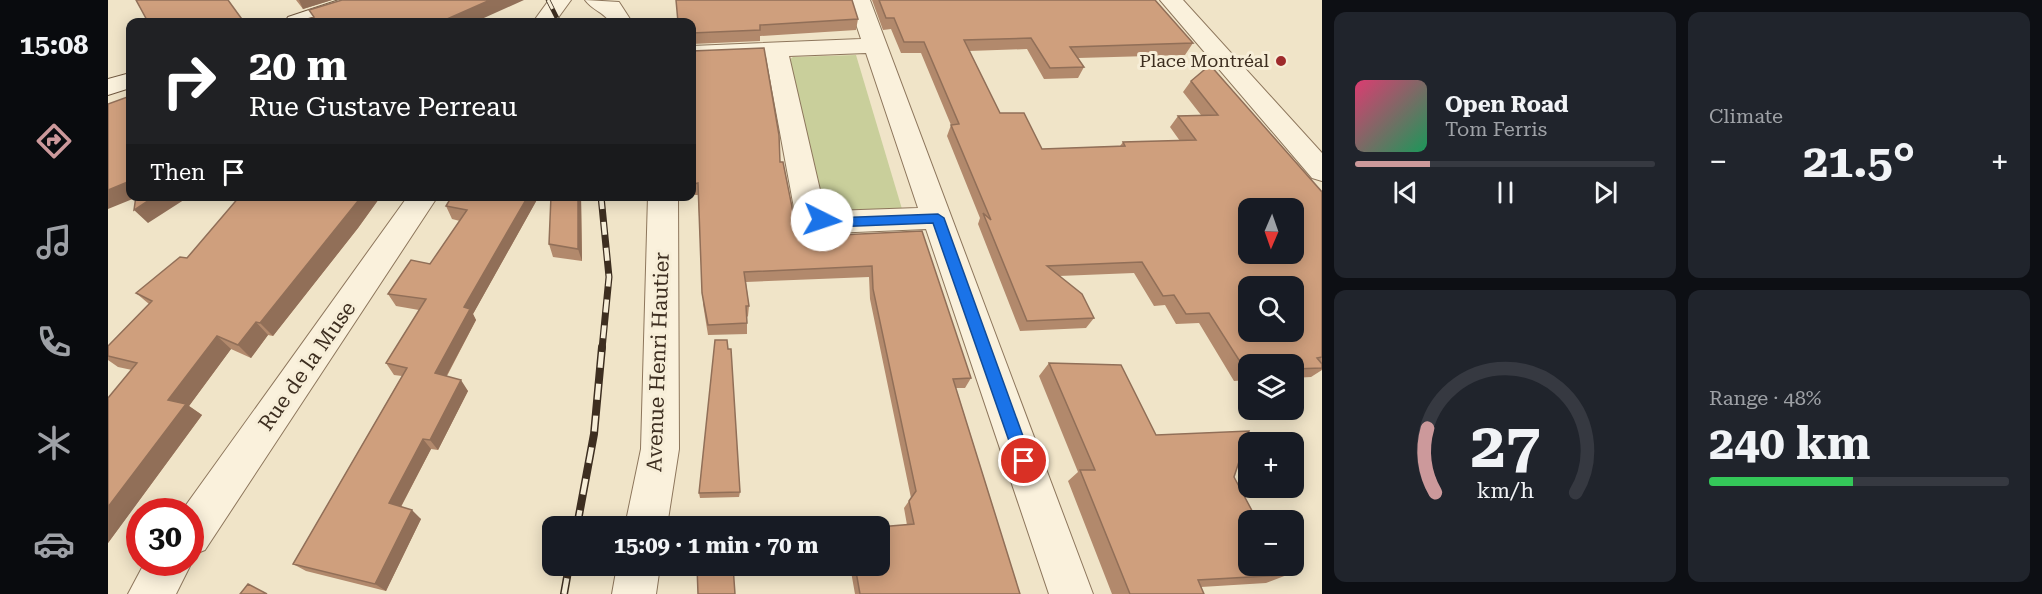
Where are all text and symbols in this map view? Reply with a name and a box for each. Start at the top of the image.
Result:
text: 15:08 [20,29,88,61]
text: 20 m [249,41,347,90]
icon: right [150,42,228,120]
place label: Place Montréal [1139,50,1269,71]
marker: Place Montréal [1274,54,1288,68]
text: Rue Gustave Perreau [249,91,517,123]
text: Open Road [1445,92,1568,117]
text: Climate [1709,104,1783,128]
text: Tom Ferris [1445,117,1547,141]
icon: directions [33,120,75,162]
text: 21.5° [1803,135,1915,188]
text: − [1709,142,1727,181]
text: + [1991,142,2009,181]
icon: arrive [217,156,250,189]
text: Then [150,160,205,185]
icon: previous [1389,176,1422,209]
icon: pause [1489,176,1522,209]
icon: next [1589,176,1622,209]
position arrow [790,188,854,252]
north arrow [1238,198,1304,264]
map controls [1238,198,1304,576]
icon: music [33,221,75,263]
street label: Avenue Henri Hautier [642,251,674,472]
button: search [1238,276,1304,342]
street label: Rue de la Muse [254,297,360,435]
icon: phone [33,321,75,363]
button: layers [1238,354,1304,420]
text: Range · 48% [1709,386,1821,410]
text: 27 [1470,409,1540,482]
text: 240 km [1709,417,1870,470]
icon: climate [33,422,75,464]
button: + [1238,432,1304,498]
pin [998,435,1049,486]
icon: arrive [1007,444,1040,477]
text: km/h [1476,478,1534,503]
speed limit sign: 30 [126,498,204,576]
button: − [1238,510,1304,576]
icon: car [33,523,75,565]
text: 15:09 · 1 min · 70 m [614,533,818,558]

